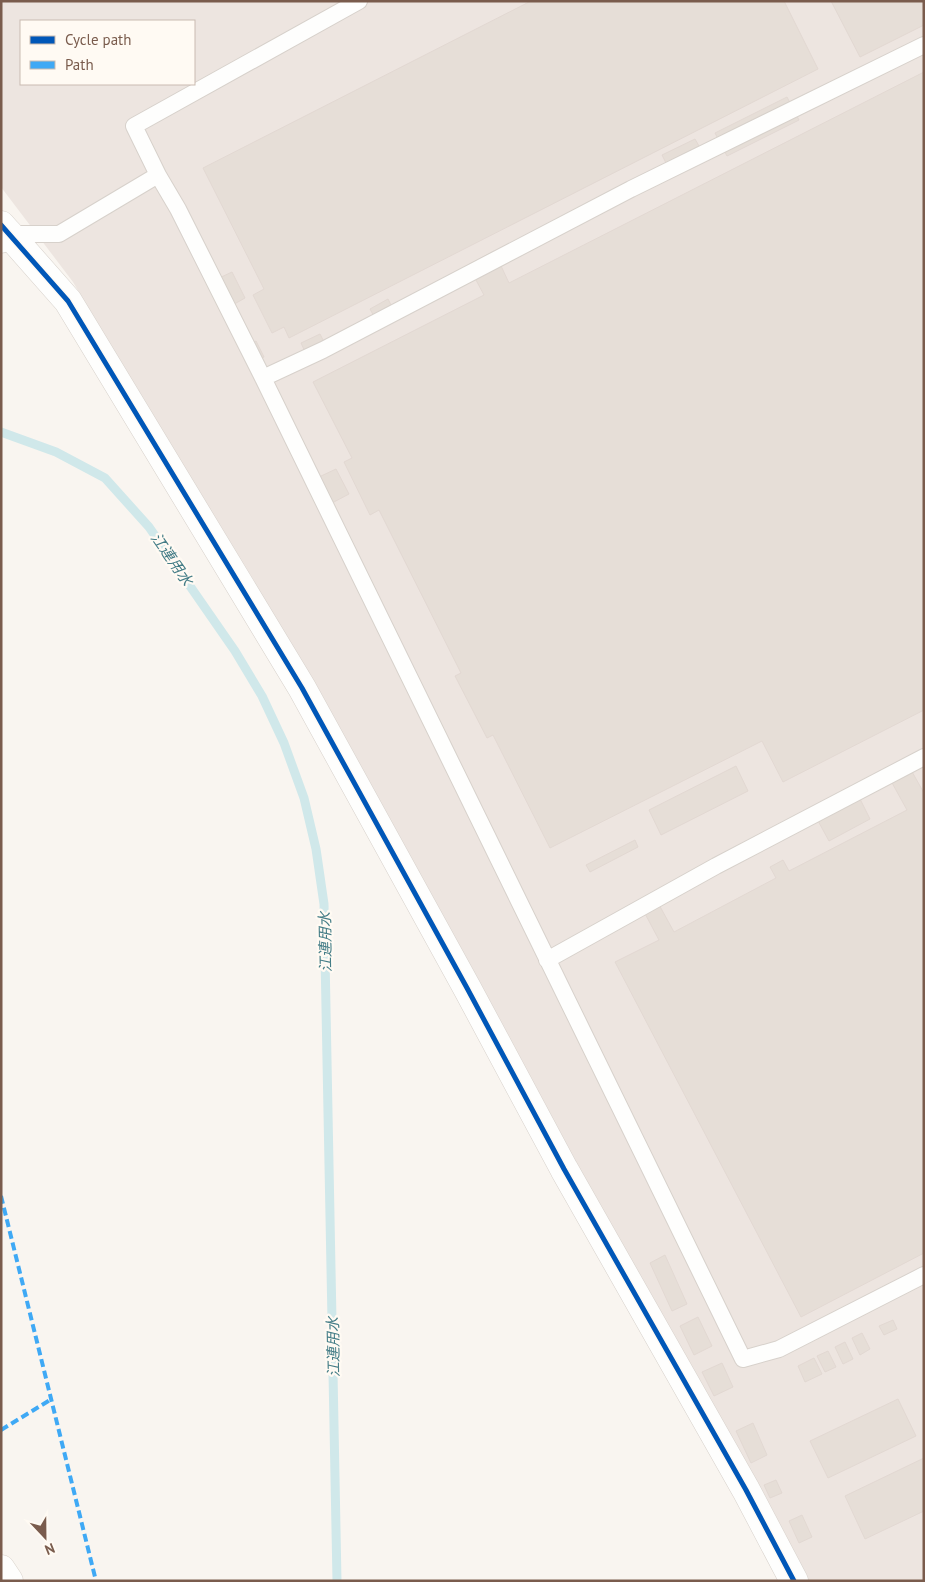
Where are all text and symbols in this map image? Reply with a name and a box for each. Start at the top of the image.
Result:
legend [20,20,195,85]
text: Cycle path [65,30,131,49]
text: Path [65,55,94,74]
water label: 江連用水 [147,529,198,591]
water label: 江連用水 [315,910,335,972]
water label: 江連用水 [323,1315,343,1377]
north arrow [20,1512,70,1562]
text: N [42,1539,58,1559]

